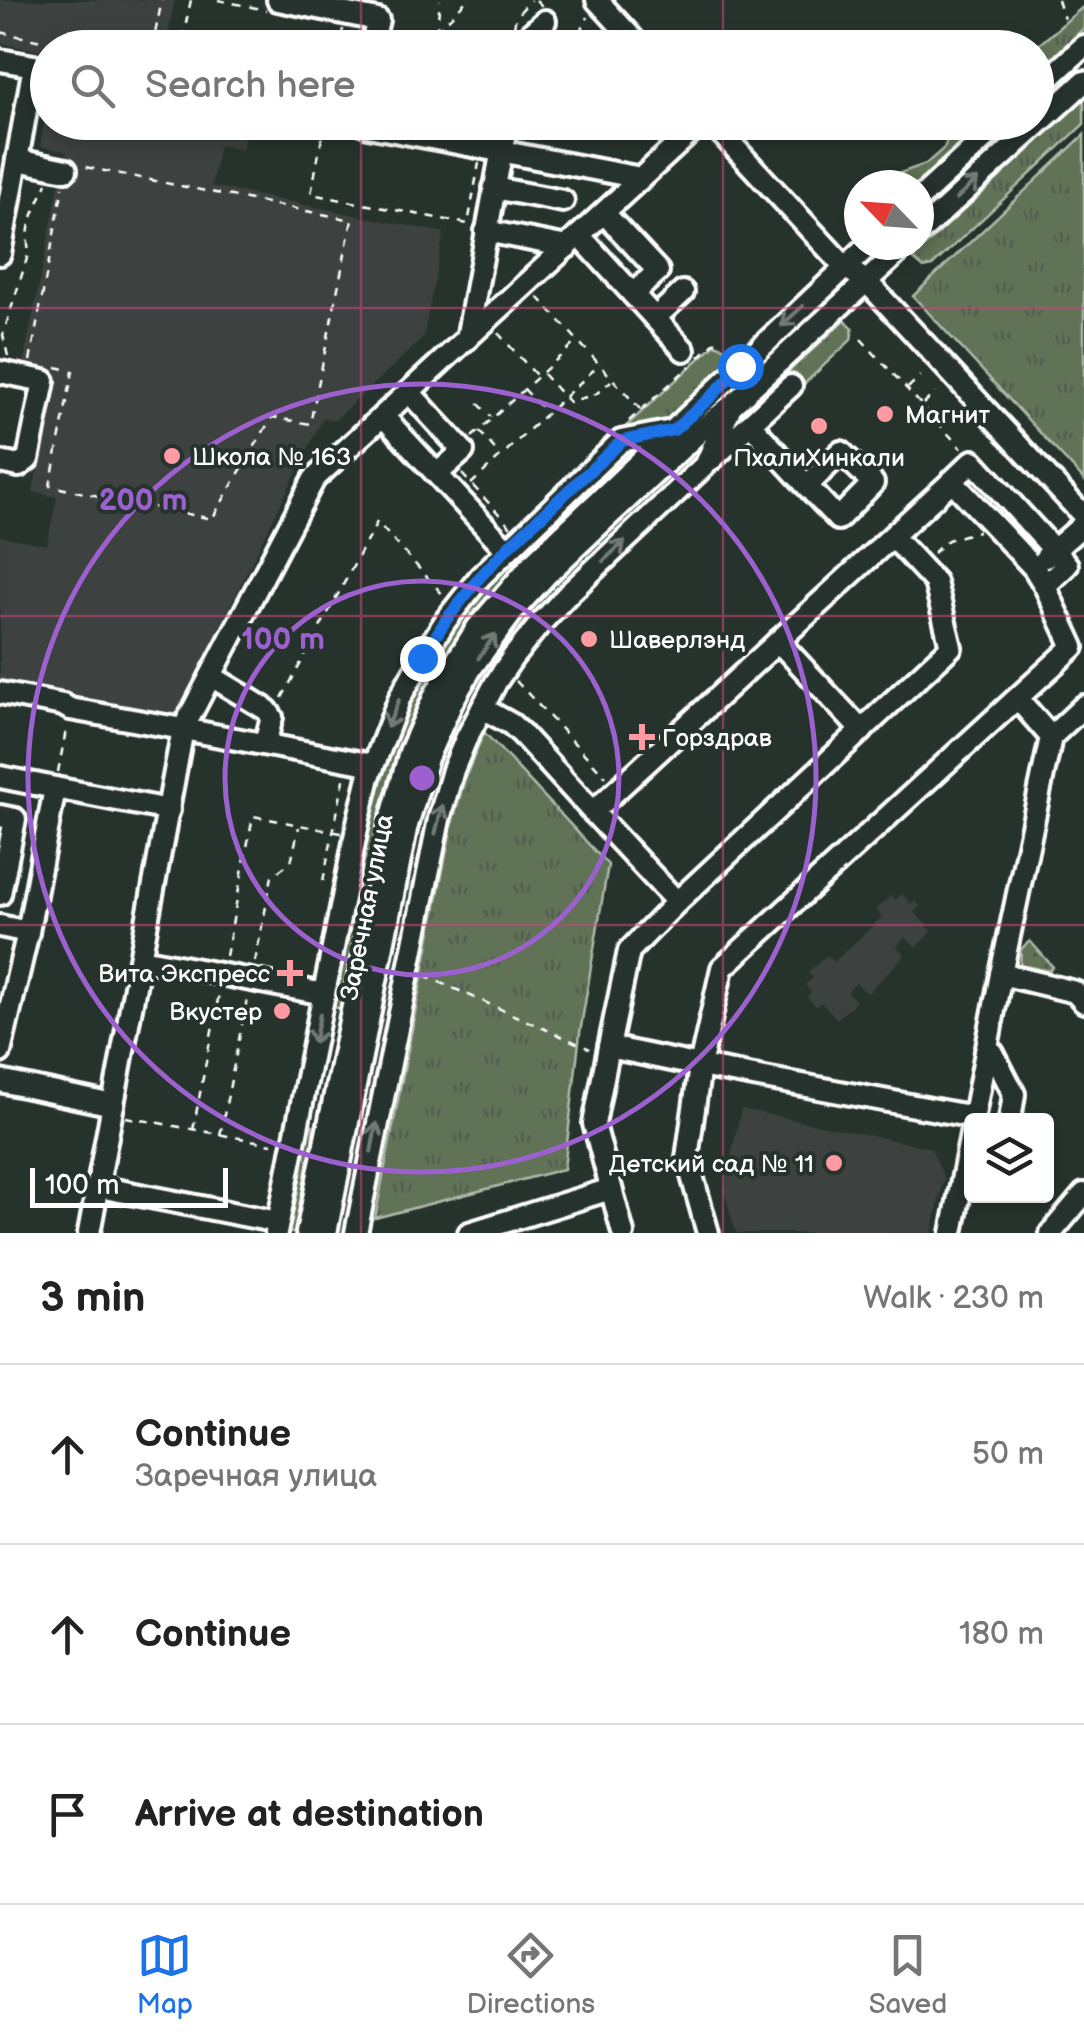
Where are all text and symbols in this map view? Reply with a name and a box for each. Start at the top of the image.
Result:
search box [30,30,1054,140]
icon: search [65,58,120,113]
text: Search here [145,63,356,108]
north arrow [844,170,934,260]
one-way arrow [954,178,979,201]
one-way arrow [780,304,806,328]
route start [718,344,764,390]
place label: Магнит [905,400,991,431]
marker: Магнит [874,403,896,425]
marker: ПхалиХинкали [808,415,830,437]
place label: Школа № 163 [192,442,352,473]
place label: ПхалиХинкали [733,443,905,474]
marker: Школа № 163 [161,445,183,467]
text: 200 m [99,483,187,519]
one-way arrow [601,539,625,563]
text: 100 m [241,622,325,658]
place label: Шаверлэнд [609,625,745,656]
marker: Шаверлэнд [578,628,600,650]
one-way arrow [476,633,497,660]
route end [400,636,446,682]
one-way arrow [383,698,401,729]
place label: Горздрав [662,723,772,754]
marker: Горздрав [631,726,653,748]
centre of rings [404,760,440,796]
one-way arrow [431,804,450,835]
street label: Заречная улица [334,811,401,1003]
place label: Вита Экспресс [98,959,270,990]
marker: Вита Экспресс [279,962,301,984]
place label: Вкустер [169,997,262,1028]
marker: Вкустер [271,1000,293,1022]
one-way arrow [307,1012,326,1044]
map controls [964,1113,1054,1203]
button: layers [964,1113,1054,1203]
one-way arrow [366,1122,385,1154]
place label: Детский сад № 11 [609,1149,814,1180]
marker: Детский сад № 11 [823,1152,845,1174]
scale bar [30,1163,228,1208]
text: 100 m [45,1169,119,1202]
text: 3 min [40,1273,145,1324]
text: Walk · 230 m [863,1279,1044,1318]
text: Continue [135,1412,291,1457]
icon: ahead [40,1427,95,1482]
text: 50 m [972,1435,1044,1474]
text: Заречная улица [135,1457,377,1496]
icon: ahead [40,1607,95,1662]
text: Continue [135,1612,291,1657]
text: 180 m [959,1615,1044,1654]
icon: arrive [40,1787,95,1842]
text: Arrive at destination [135,1792,484,1837]
tab: Map [137,1928,193,2021]
tab: Directions [466,1928,595,2021]
tab: Saved [869,1928,947,2021]

